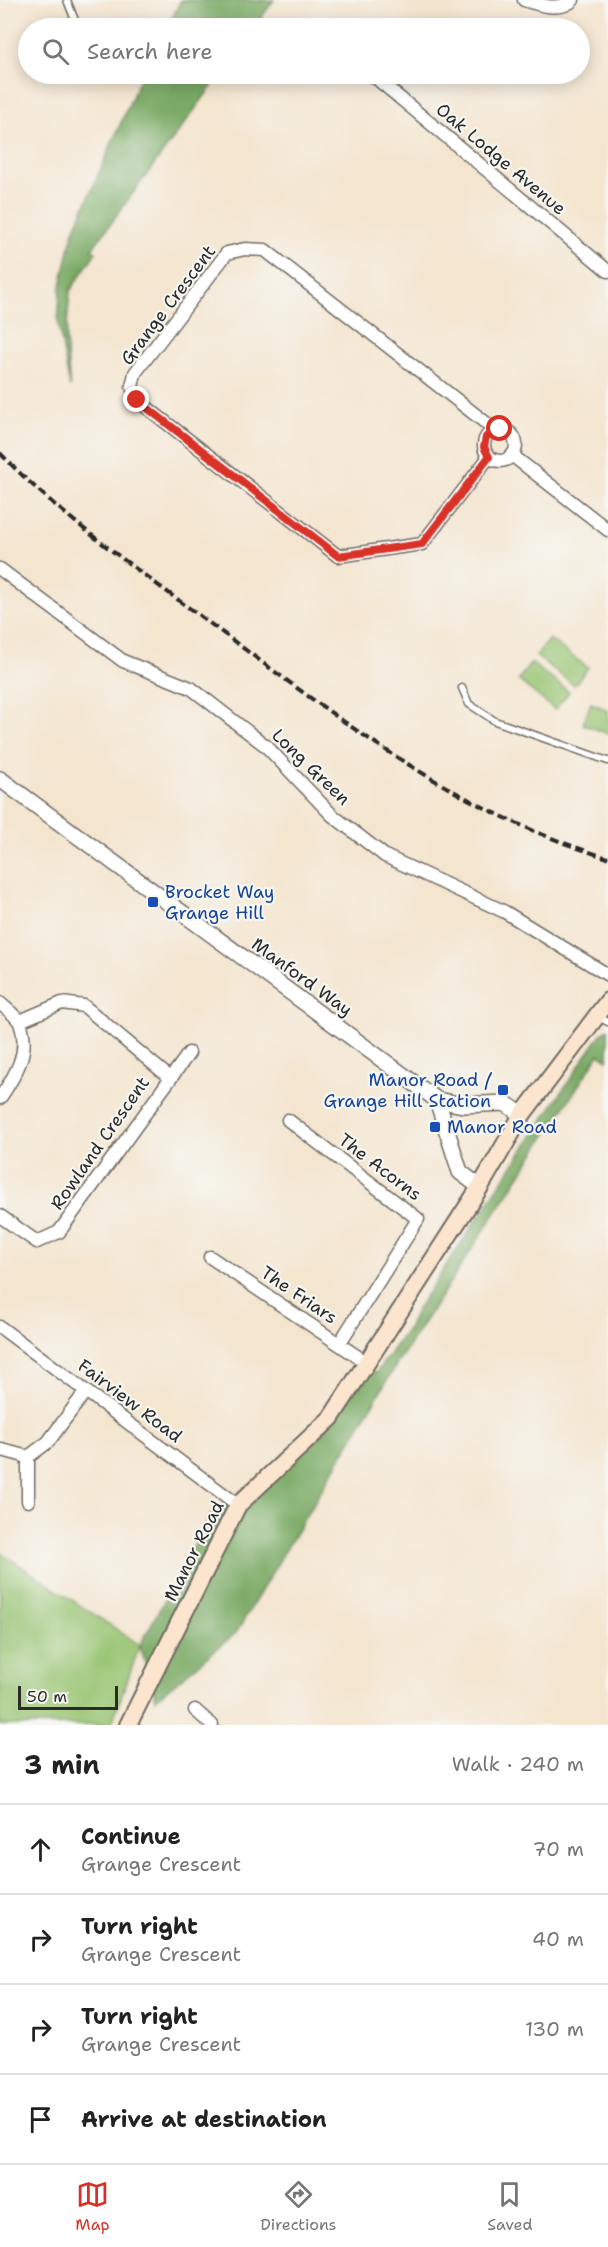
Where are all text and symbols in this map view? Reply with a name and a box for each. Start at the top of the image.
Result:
search box [18,18,590,84]
icon: search [39,35,72,68]
text: Search here [87,37,213,66]
street label: Oak Lodge Avenue [431,97,571,221]
street label: Grange Crescent [115,240,221,370]
route end [123,386,149,412]
route start [486,415,512,441]
street label: Long Green [267,723,355,811]
place label: Brocket Way Grange Hill [165,880,274,925]
marker: Brocket Way Grange Hill [146,895,160,909]
street label: Manford Way [247,932,357,1022]
place label: Manor Road / Grange Hill Station [323,1068,493,1113]
street label: Rowland Crescent [45,1072,155,1214]
marker: Manor Road / Grange Hill Station [496,1083,510,1097]
place label: Manor Road [447,1115,557,1139]
marker: Manor Road [428,1120,442,1134]
street label: The Acorns [334,1128,426,1206]
street label: The Friars [256,1261,342,1329]
street label: Fairview Road [73,1354,187,1448]
street label: Manor Road [158,1497,230,1605]
scale bar [18,1683,118,1710]
text: 50 m [27,1686,67,1707]
text: 3 min [24,1747,100,1782]
text: Walk · 240 m [452,1751,584,1777]
text: Continue [81,1822,181,1851]
icon: ahead [24,1833,57,1866]
text: 70 m [532,1836,584,1862]
text: Grange Crescent [81,1851,241,1877]
text: Turn right [81,1912,198,1941]
icon: right [24,1923,57,1956]
text: 40 m [532,1926,584,1952]
text: Grange Crescent [81,1941,241,1967]
text: Turn right [81,2002,198,2031]
icon: right [24,2013,57,2046]
text: 130 m [525,2016,584,2042]
text: Grange Crescent [81,2031,241,2057]
icon: arrive [24,2103,57,2136]
text: Arrive at destination [81,2105,327,2134]
tab: Map [75,2178,110,2235]
tab: Directions [260,2178,337,2235]
tab: Saved [487,2178,533,2235]

